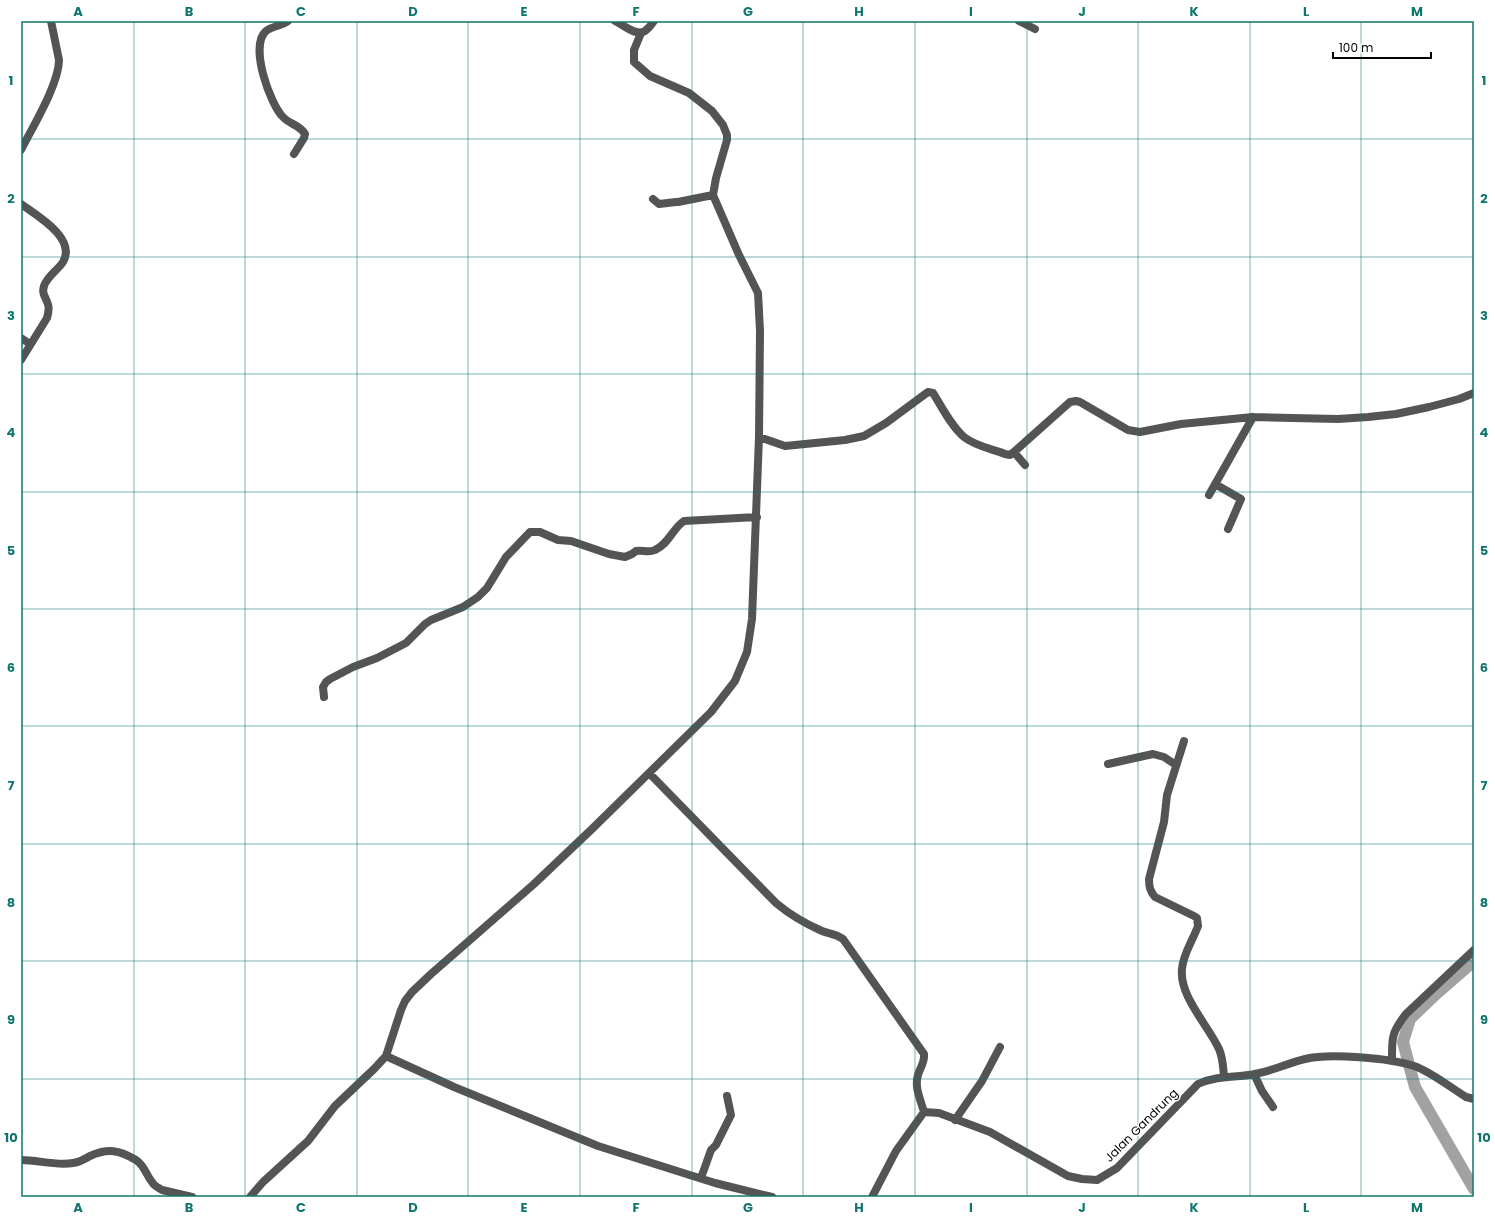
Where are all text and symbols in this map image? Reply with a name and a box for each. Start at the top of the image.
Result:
text: A [73,2,83,21]
text: B [185,2,194,21]
text: C [296,2,306,21]
text: D [408,2,418,21]
text: E [520,2,528,21]
text: F [632,2,640,21]
text: G [743,2,753,21]
text: H [854,2,864,21]
text: I [969,2,973,21]
text: J [1078,2,1086,21]
text: K [1189,2,1199,21]
text: L [1303,2,1309,21]
text: M [1411,2,1423,21]
scale bar [1333,34,1431,60]
text: 100 m [1339,39,1373,56]
text: 1 [9,71,13,90]
text: 1 [1482,71,1486,90]
text: 2 [7,189,15,208]
text: 2 [1480,189,1488,208]
text: 3 [7,306,15,325]
text: 3 [1480,306,1488,325]
text: 4 [7,423,16,442]
text: 4 [1480,423,1489,442]
text: 5 [7,541,15,560]
text: 5 [1480,541,1488,560]
text: 6 [7,658,15,677]
text: 6 [1480,658,1488,677]
text: 7 [8,776,15,795]
text: 7 [1481,776,1488,795]
text: 8 [7,893,15,912]
text: 8 [1480,893,1488,912]
text: 9 [7,1010,15,1029]
text: 9 [1480,1010,1488,1029]
street label: Jalan Gandrung [1100,1084,1182,1166]
text: 10 [4,1128,18,1147]
text: 10 [1477,1128,1491,1147]
text: A [73,1198,83,1217]
text: B [185,1198,194,1217]
text: C [296,1198,306,1217]
text: D [408,1198,418,1217]
text: E [520,1198,528,1217]
text: F [632,1198,640,1217]
text: G [743,1198,753,1217]
text: H [854,1198,864,1217]
text: I [969,1198,973,1217]
text: J [1078,1198,1086,1217]
text: K [1189,1198,1199,1217]
text: L [1303,1198,1309,1217]
text: M [1411,1198,1423,1217]

